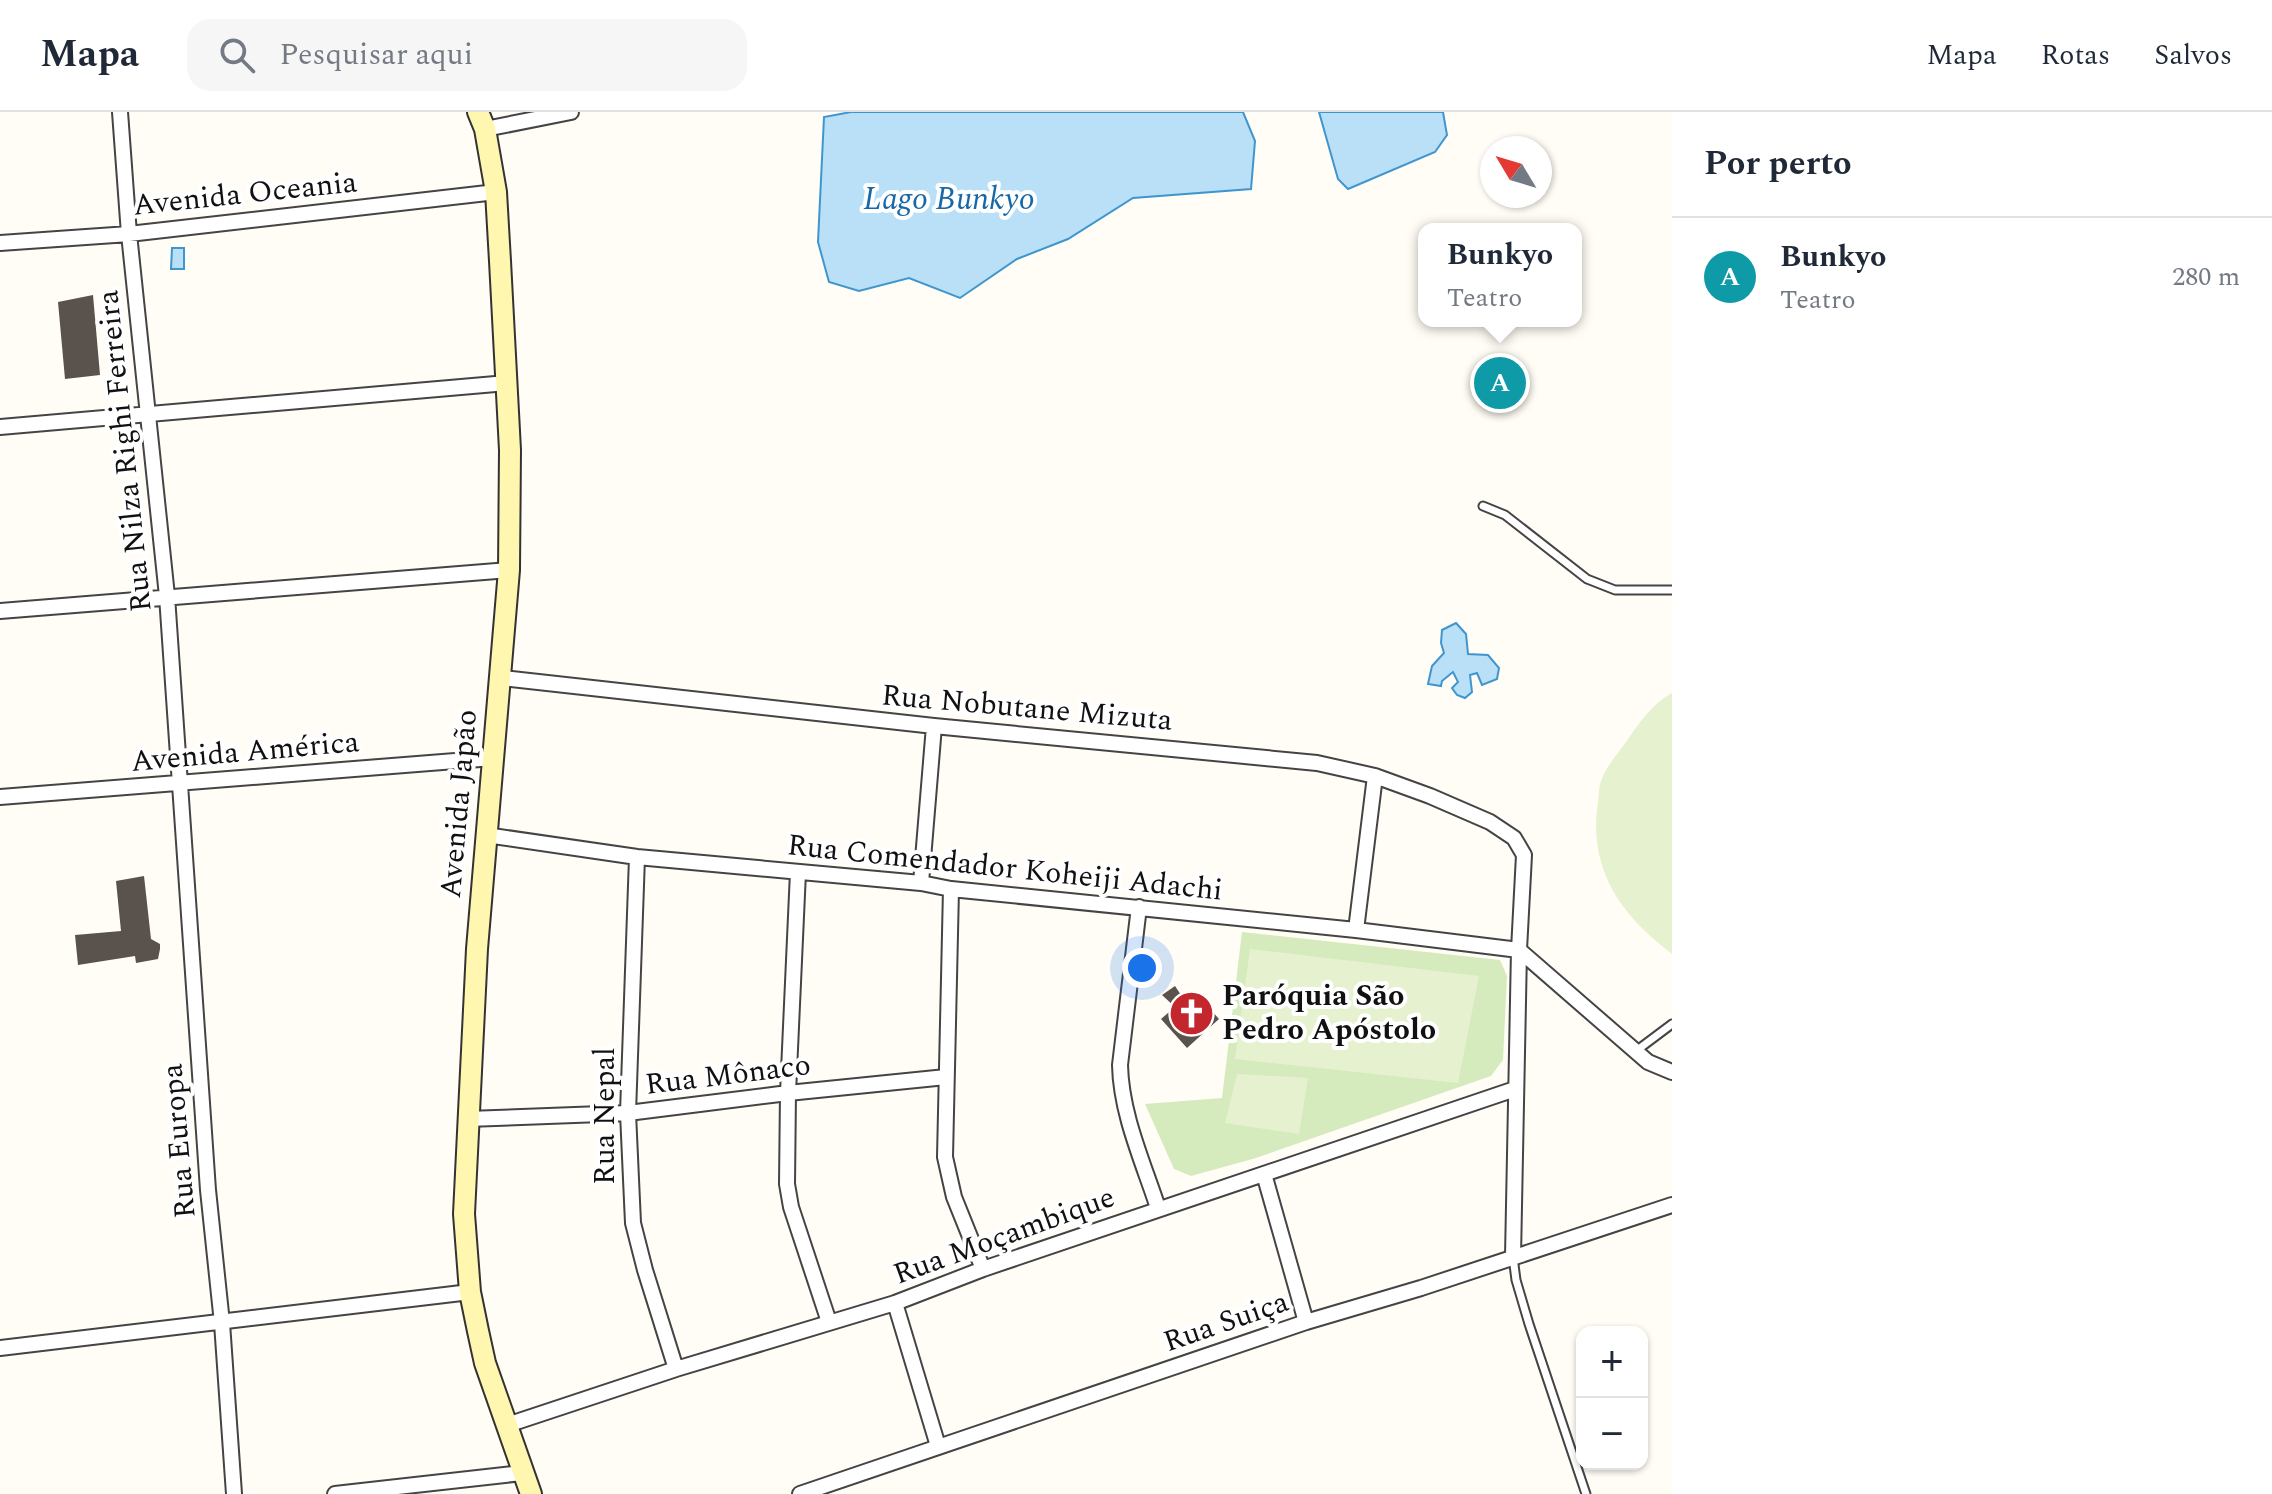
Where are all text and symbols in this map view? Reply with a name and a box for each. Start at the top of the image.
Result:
search box [187,19,747,91]
text: Mapa [40,26,139,84]
text: Pesquisar aqui [279,32,473,78]
icon: search [215,33,259,77]
text: Mapa [1927,34,1997,77]
text: Rotas [2041,34,2110,77]
text: Salvos [2154,34,2232,77]
north arrow [1480,136,1552,208]
text: Por perto [1704,138,1852,190]
street label: Avenida Oceania [131,159,360,229]
water label: Lago Bunkyo [863,175,1035,224]
popup [1418,223,1582,327]
text: Bunkyo [1447,232,1553,278]
text: Bunkyo [1780,234,1886,280]
text: A [1720,257,1740,297]
text: 280 m [2172,257,2240,297]
text: Teatro [1447,278,1522,318]
text: Teatro [1780,280,1855,320]
street label: Rua Nilza Righi Ferreira [85,287,165,614]
pin: A [1474,353,1526,413]
street label: Rua Nobutane Mizuta [880,672,1175,744]
street label: Avenida Japão [428,708,490,900]
street label: Avenida América [129,719,361,785]
street label: Rua Comendador Koheiji Adachi [785,822,1225,914]
your location [1122,948,1162,988]
place label: Paróquia São Pedro Apóstolo [1222,973,1436,1053]
church icon: Paróquia São Pedro Apóstolo [1167,989,1215,1037]
street label: Rua Mônaco [643,1042,813,1108]
street label: Rua Nepal [582,1047,628,1185]
street label: Rua Europa [149,1061,209,1220]
street label: Rua Moçambique [887,1175,1121,1297]
street label: Rua Suiça [1157,1279,1295,1365]
map controls [1576,1326,1648,1470]
button: + [1576,1326,1648,1398]
button: − [1576,1398,1648,1470]

